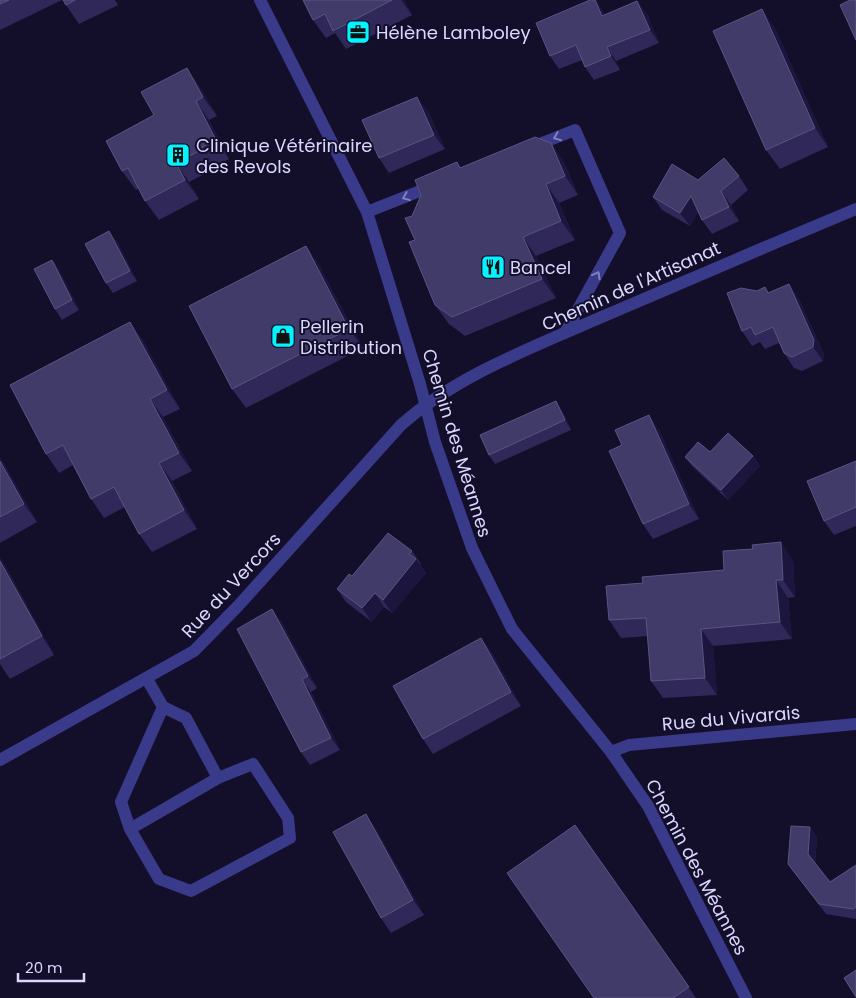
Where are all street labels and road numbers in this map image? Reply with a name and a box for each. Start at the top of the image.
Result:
street label: Chemin de l'Artisanat [538,235,724,337]
street label: Chemin des Méannes [416,346,498,540]
street label: Rue du Vercors [176,527,286,643]
street label: Rue du Vivarais [661,700,801,736]
street label: Chemin des Méannes [640,775,754,959]

